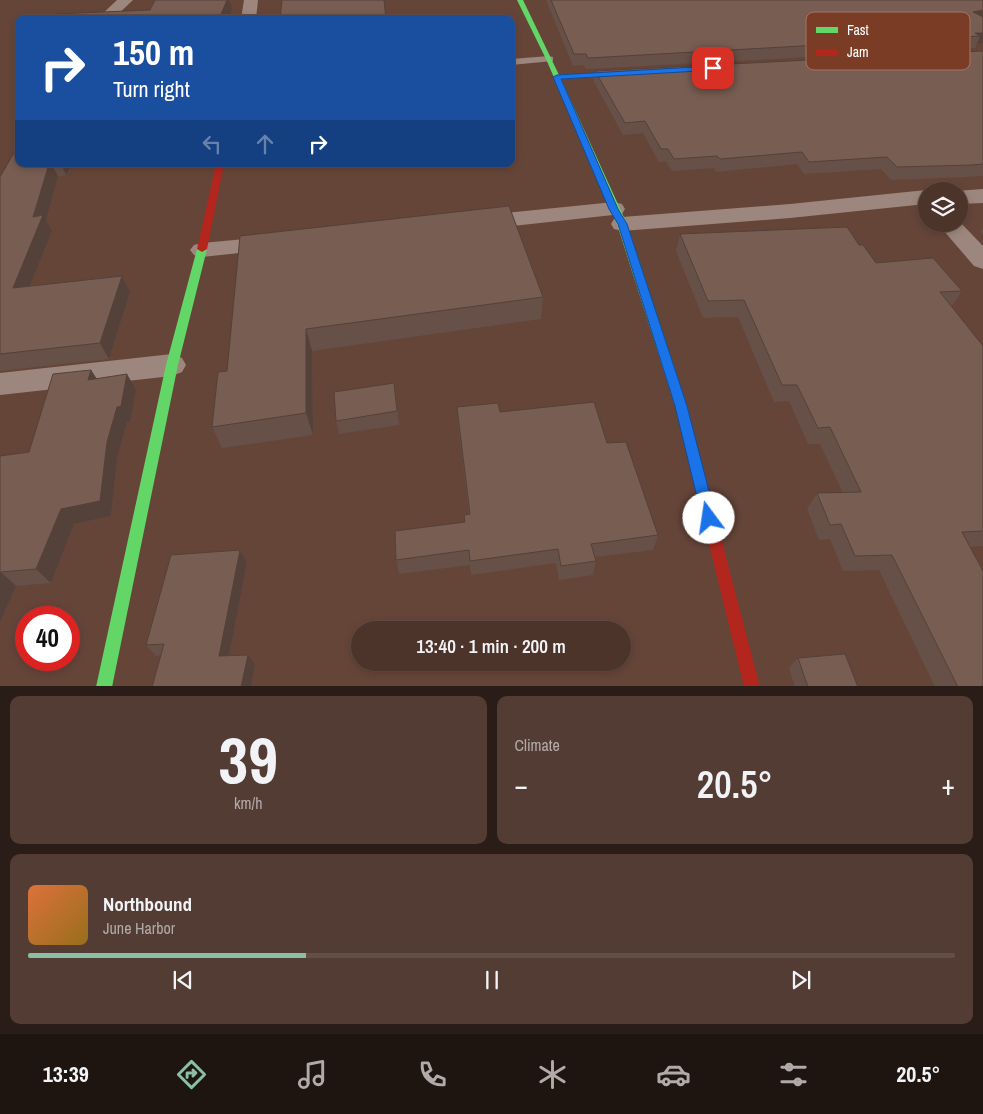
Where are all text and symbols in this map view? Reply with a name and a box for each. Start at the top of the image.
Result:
legend [806,12,970,70]
text: Fast [847,21,869,39]
text: 150 m [113,29,194,76]
icon: right [30,35,95,100]
text: Jam [847,43,869,61]
pin [692,47,734,89]
icon: arrive [699,54,727,82]
text: Turn right [113,74,190,104]
icon: left [198,130,226,158]
icon: ahead [251,130,279,158]
icon: right [304,130,332,158]
map controls [918,182,968,232]
button: layers [918,182,968,232]
position arrow [682,491,734,543]
speed limit sign: 40 [15,606,80,671]
text: 13:40 · 1 min · 200 m [416,633,566,659]
text: 39 [219,716,278,803]
text: Climate [515,734,560,756]
text: 20.5° [697,759,773,810]
text: − [515,766,528,804]
text: + [942,766,955,804]
text: km/h [234,792,262,814]
text: Northbound [103,891,192,917]
text: June Harbor [103,917,175,939]
icon: previous [169,966,197,994]
icon: pause [478,966,506,994]
icon: next [787,966,815,994]
icon: directions [174,1057,209,1092]
icon: music [295,1057,330,1092]
icon: phone [415,1057,450,1092]
icon: climate [535,1057,570,1092]
icon: car [656,1057,691,1092]
icon: filters [776,1057,811,1092]
text: 13:39 [43,1059,89,1089]
text: 20.5° [896,1059,940,1089]

